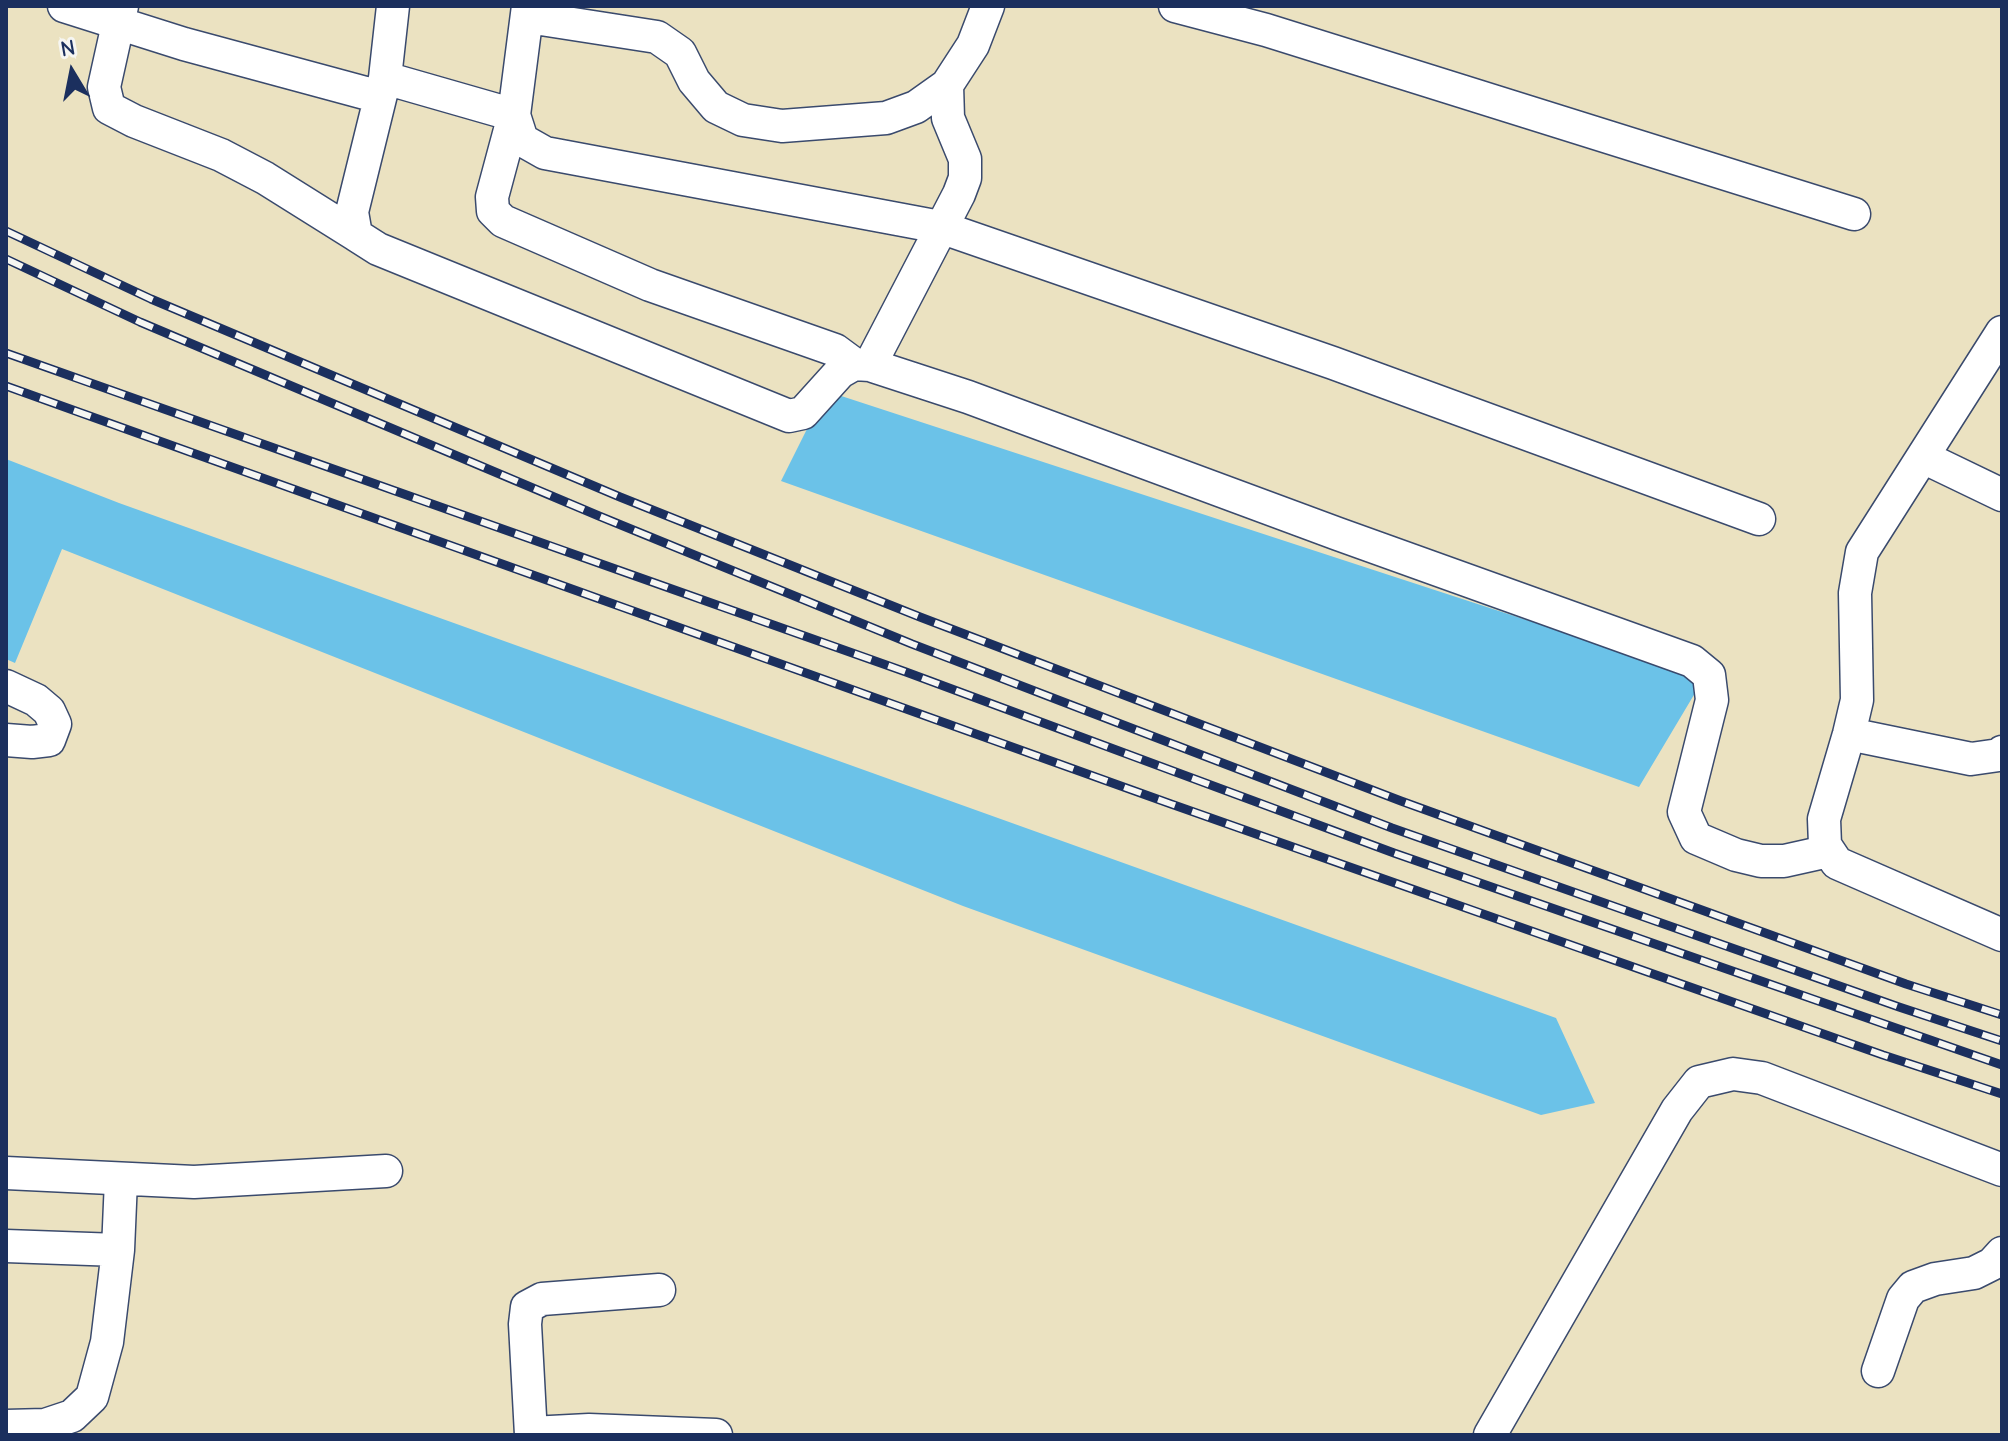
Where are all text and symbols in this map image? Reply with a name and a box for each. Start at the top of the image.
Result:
north arrow [32,32,112,112]
text: N [58,34,77,62]

